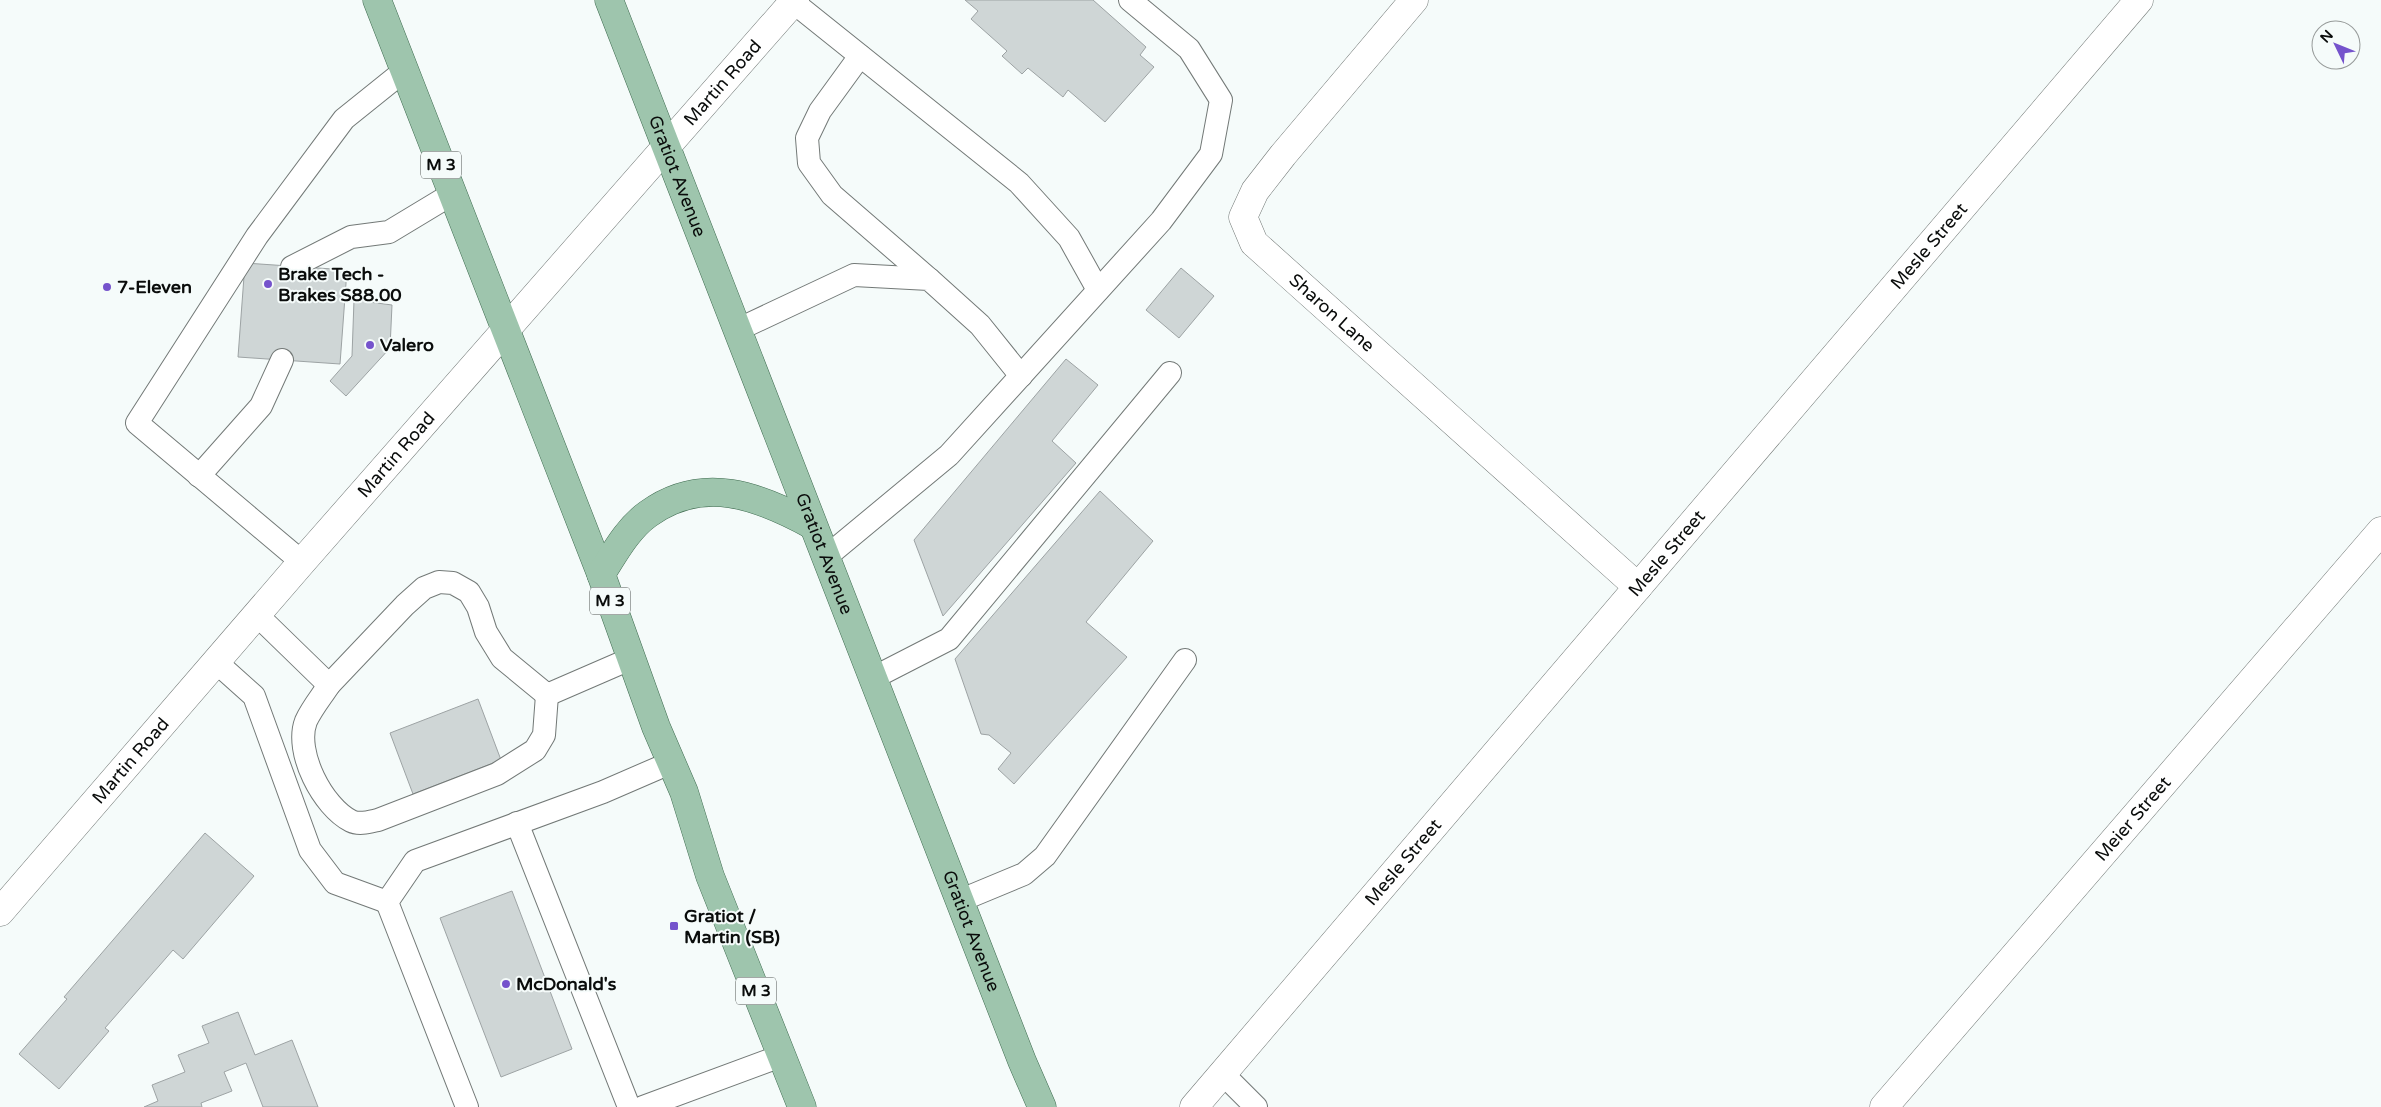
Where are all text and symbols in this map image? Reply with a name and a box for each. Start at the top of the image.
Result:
north arrow [2311,20,2361,70]
text: N [2317,27,2337,46]
street label: Martin Road [679,35,766,130]
street label: Gratiot Avenue [644,112,711,240]
road number: M 3 [421,152,461,178]
street label: Mesle Street [1886,198,1972,294]
place label: Brake Tech - Brakes S88.00 [278,263,402,306]
street label: Sharon Lane [1285,269,1379,357]
place label: 7-Eleven [117,276,192,298]
marker: Brake Tech - Brakes S88.00 [262,278,274,290]
marker: 7-Eleven [101,281,113,293]
place label: Valero [380,334,434,356]
marker: Valero [364,339,376,351]
street label: Martin Road [353,407,440,502]
street label: Gratiot Avenue [791,490,858,618]
street label: Mesle Street [1624,505,1710,601]
road number: M 3 [590,588,630,614]
street label: Martin Road [87,713,174,808]
street label: Meier Street [2090,771,2176,866]
street label: Mesle Street [1360,814,1446,910]
street label: Gratiot Avenue [938,867,1005,995]
place label: Gratiot / Martin (SB) [684,905,780,948]
marker: Gratiot / Martin (SB) [668,920,680,932]
place label: McDonald's [516,973,617,995]
marker: McDonald's [500,978,512,990]
road number: M 3 [736,978,776,1004]

